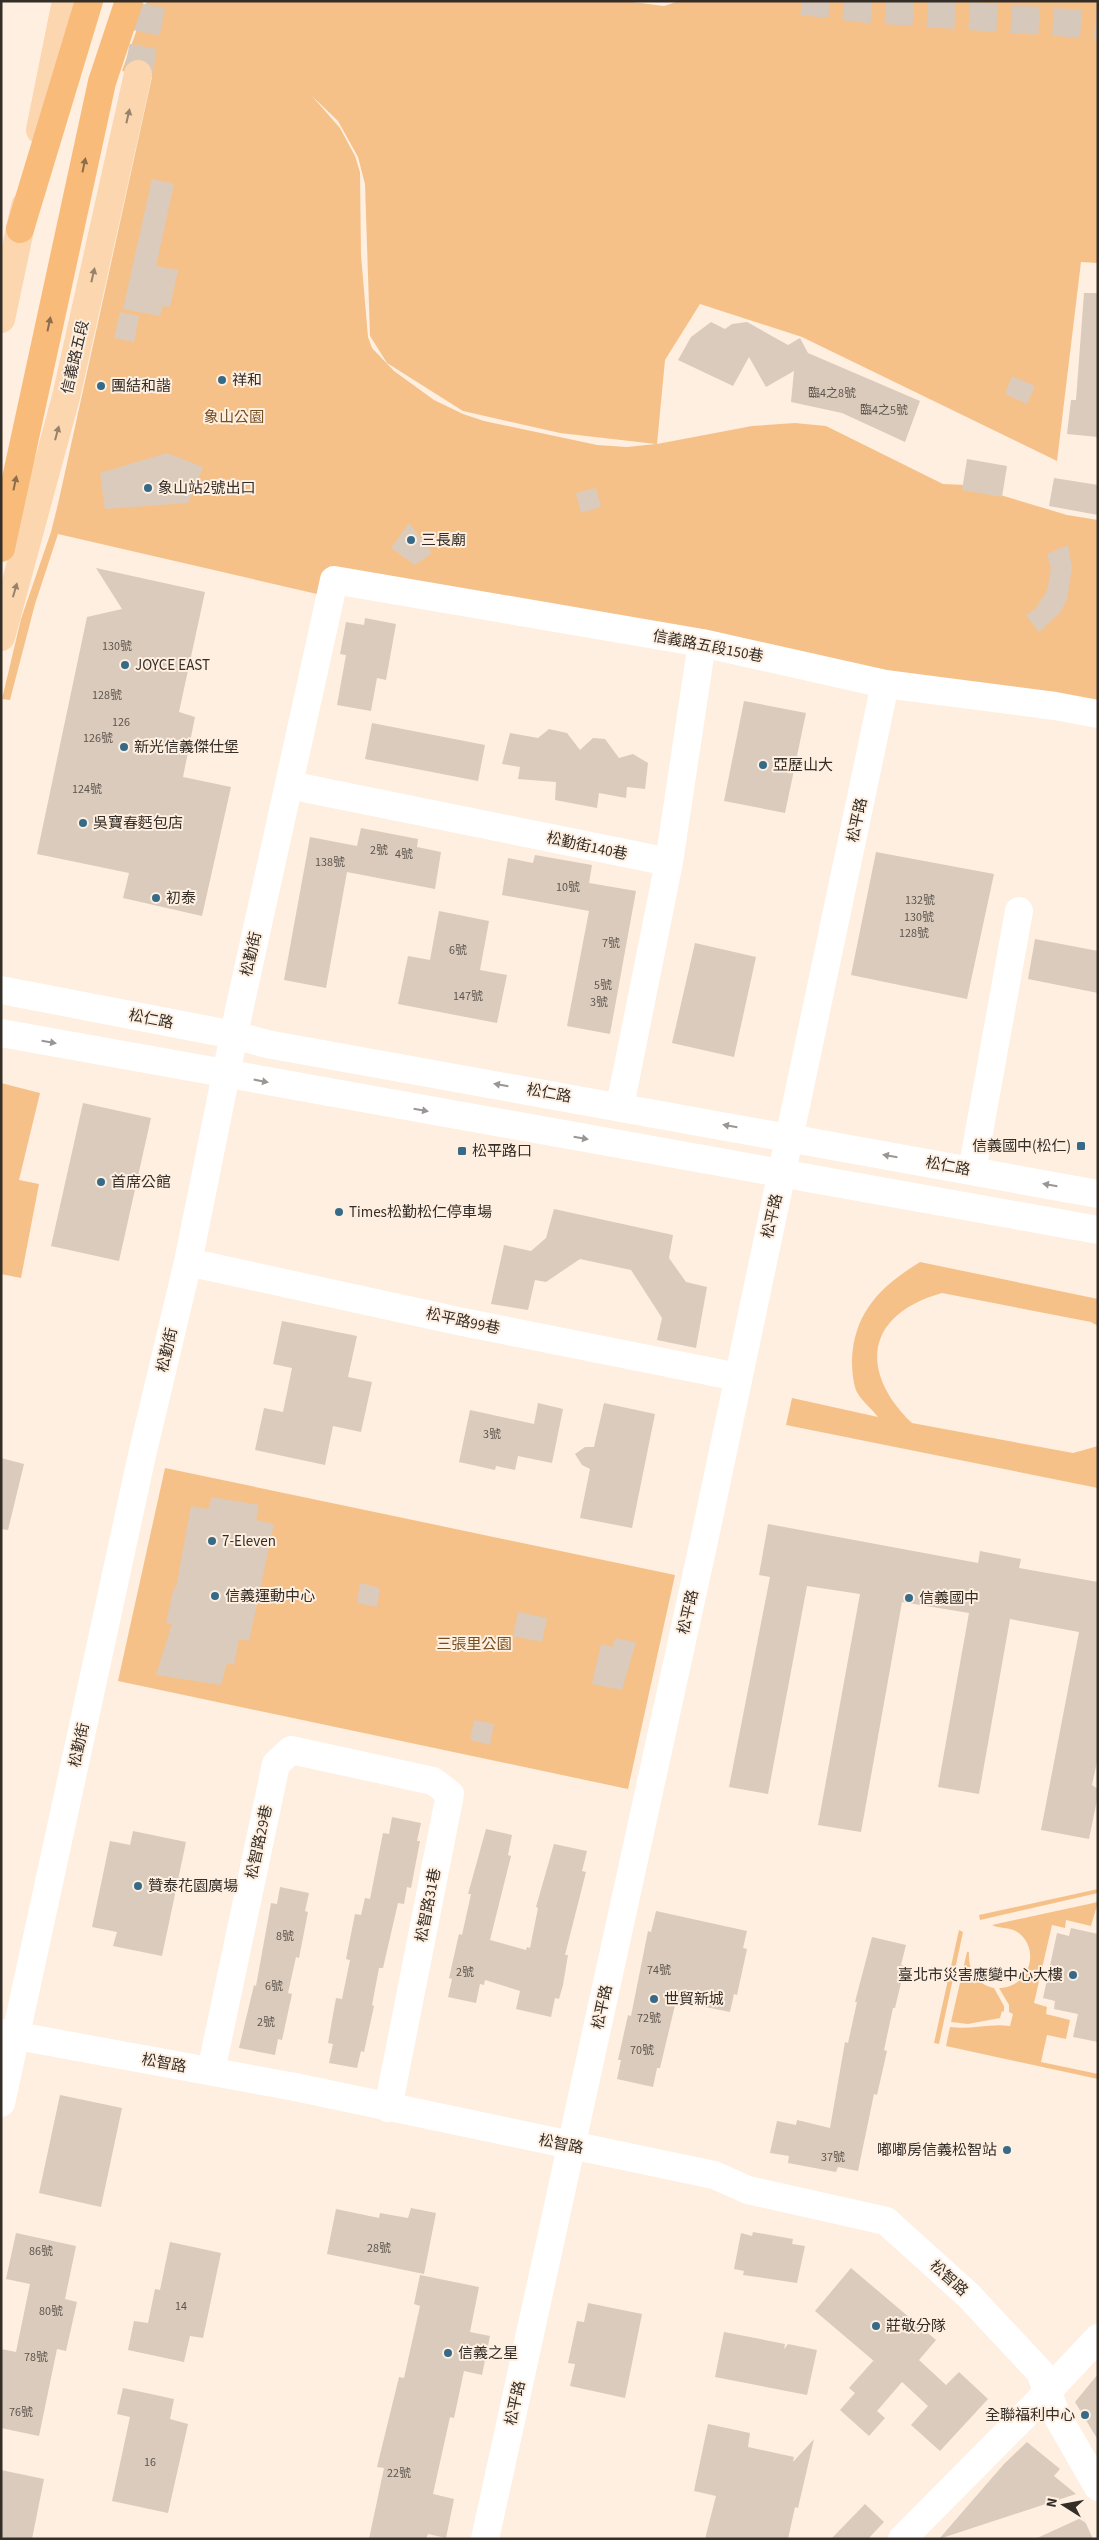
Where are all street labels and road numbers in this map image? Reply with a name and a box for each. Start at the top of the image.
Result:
street label: 信義路五段 [57,318,94,396]
street label: 信義路五段150巷 [651,625,765,668]
street label: 松平路 [843,796,872,844]
street label: 松勤街140巷 [544,828,629,865]
street label: 松勤街 [236,930,267,978]
street label: 松仁路 [127,1005,175,1034]
street label: 松仁路 [525,1079,573,1108]
street label: 松仁路 [924,1152,972,1181]
street label: 松平路 [757,1192,788,1240]
street label: 松平路99巷 [424,1303,502,1340]
street label: 松勤街 [152,1326,183,1374]
street label: 松平路 [673,1588,704,1636]
street label: 松勤街 [65,1721,94,1769]
street label: 松智路29巷 [241,1803,278,1881]
street label: 松智路31巷 [411,1866,446,1944]
street label: 松平路 [588,1983,617,2031]
street label: 松智路 [140,2049,188,2078]
street label: 松智路 [537,2130,585,2159]
street label: 松智路 [925,2256,972,2301]
street label: 松平路 [501,2379,530,2427]

